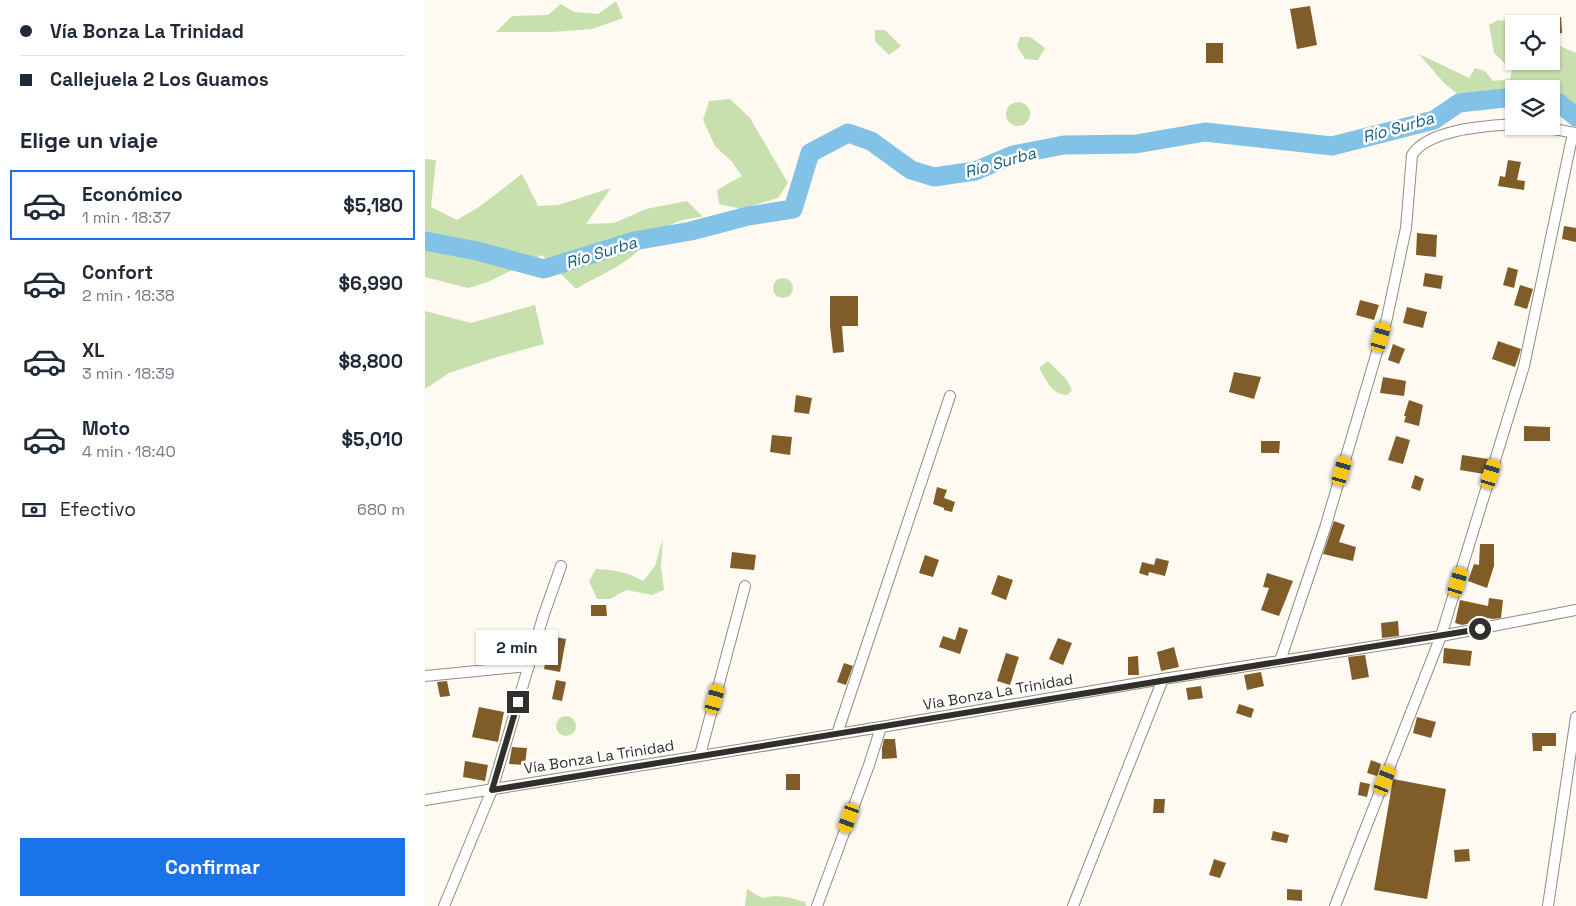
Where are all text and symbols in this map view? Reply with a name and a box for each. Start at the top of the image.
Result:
map controls [1505,15,1560,135]
button: locate [1505,15,1560,70]
text: Vía Bonza La Trinidad [50,19,244,44]
text: Callejuela 2 Los Guamos [50,67,269,92]
button: layers [1505,80,1560,135]
water label: Río Surba [1360,107,1437,148]
text: Elige un viaje [20,126,158,154]
water label: Río Surba [962,142,1039,183]
text: Económico [82,182,183,207]
icon: car [22,183,67,228]
text: $5,180 [343,193,403,218]
text: 1 min · 18:37 [82,207,171,228]
water label: Río Surba [563,232,640,273]
text: Confort [82,260,153,285]
icon: car [22,261,67,306]
text: $6,990 [338,271,403,296]
text: 2 min · 18:38 [82,285,175,306]
car [1369,321,1392,353]
text: XL [82,338,105,363]
icon: car [22,339,67,384]
text: $8,800 [338,349,403,374]
text: 3 min · 18:39 [82,363,175,384]
text: Moto [82,416,130,441]
icon: car [22,417,67,462]
text: $5,010 [342,427,403,452]
text: 4 min · 18:40 [82,441,176,462]
car [1330,455,1353,487]
car [1479,457,1502,491]
icon: cash [20,496,48,524]
text: Efectivo [60,497,136,522]
text: 680 m [357,499,405,520]
car [1446,565,1469,599]
route start [1469,618,1491,640]
callout: 2 min [477,630,559,664]
text: 2 min [496,637,538,658]
street label: Vía Bonza La Trinidad [921,669,1074,714]
car [703,683,726,715]
route end [507,691,529,713]
street label: Vía Bonza La Trinidad [522,735,675,778]
car [1372,763,1397,797]
car [836,801,861,835]
button: Confirmar [20,838,405,896]

